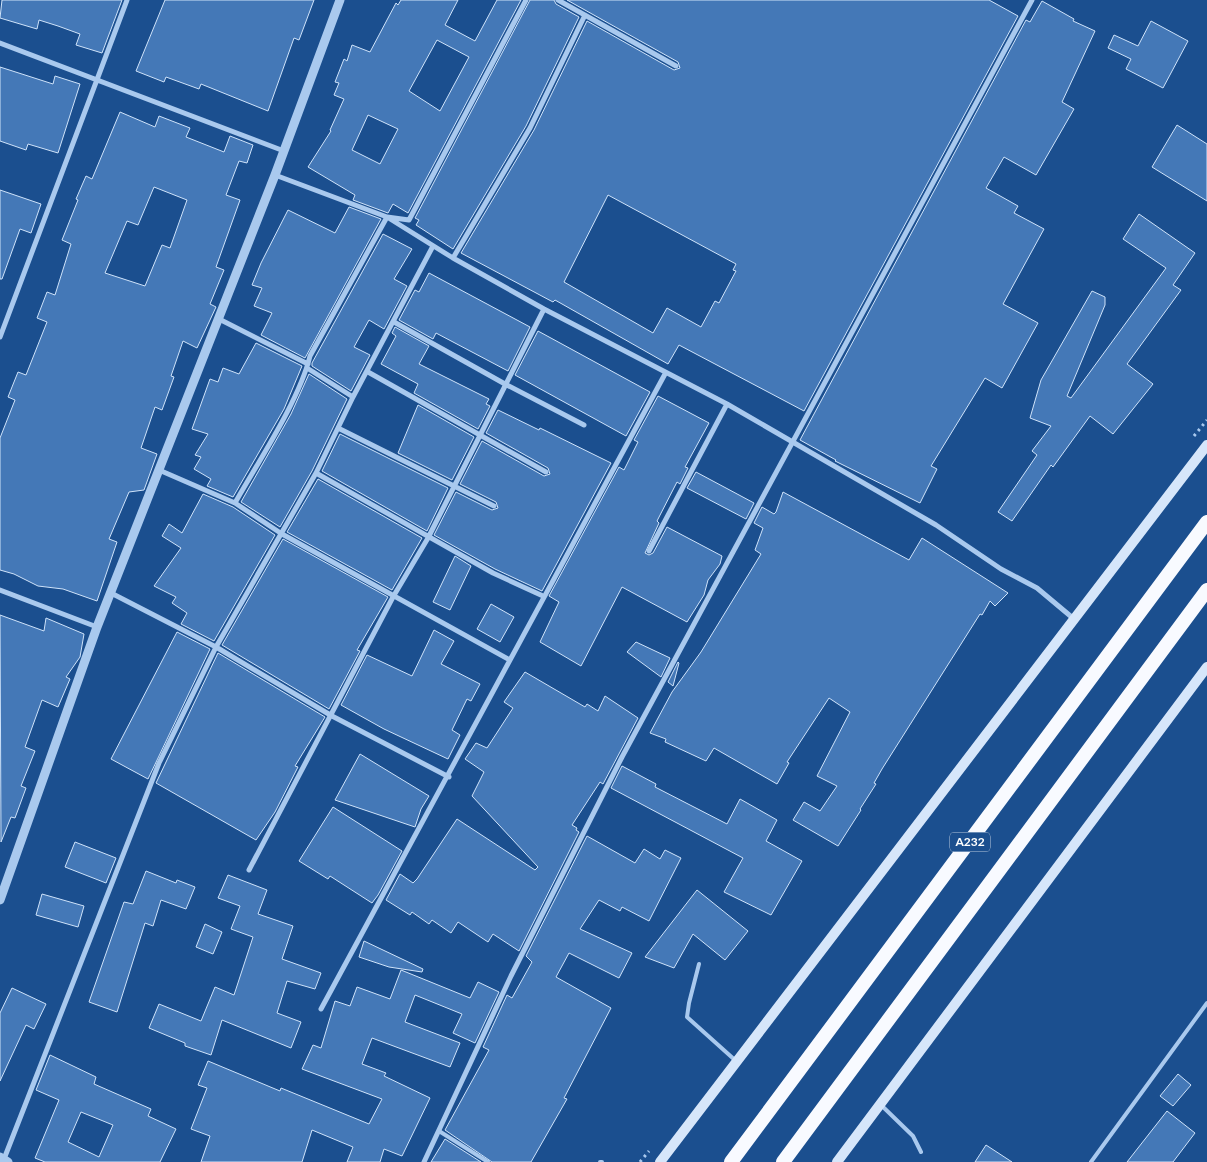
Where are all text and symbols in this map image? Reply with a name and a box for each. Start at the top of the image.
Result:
road number: A232 [950,832,990,852]

